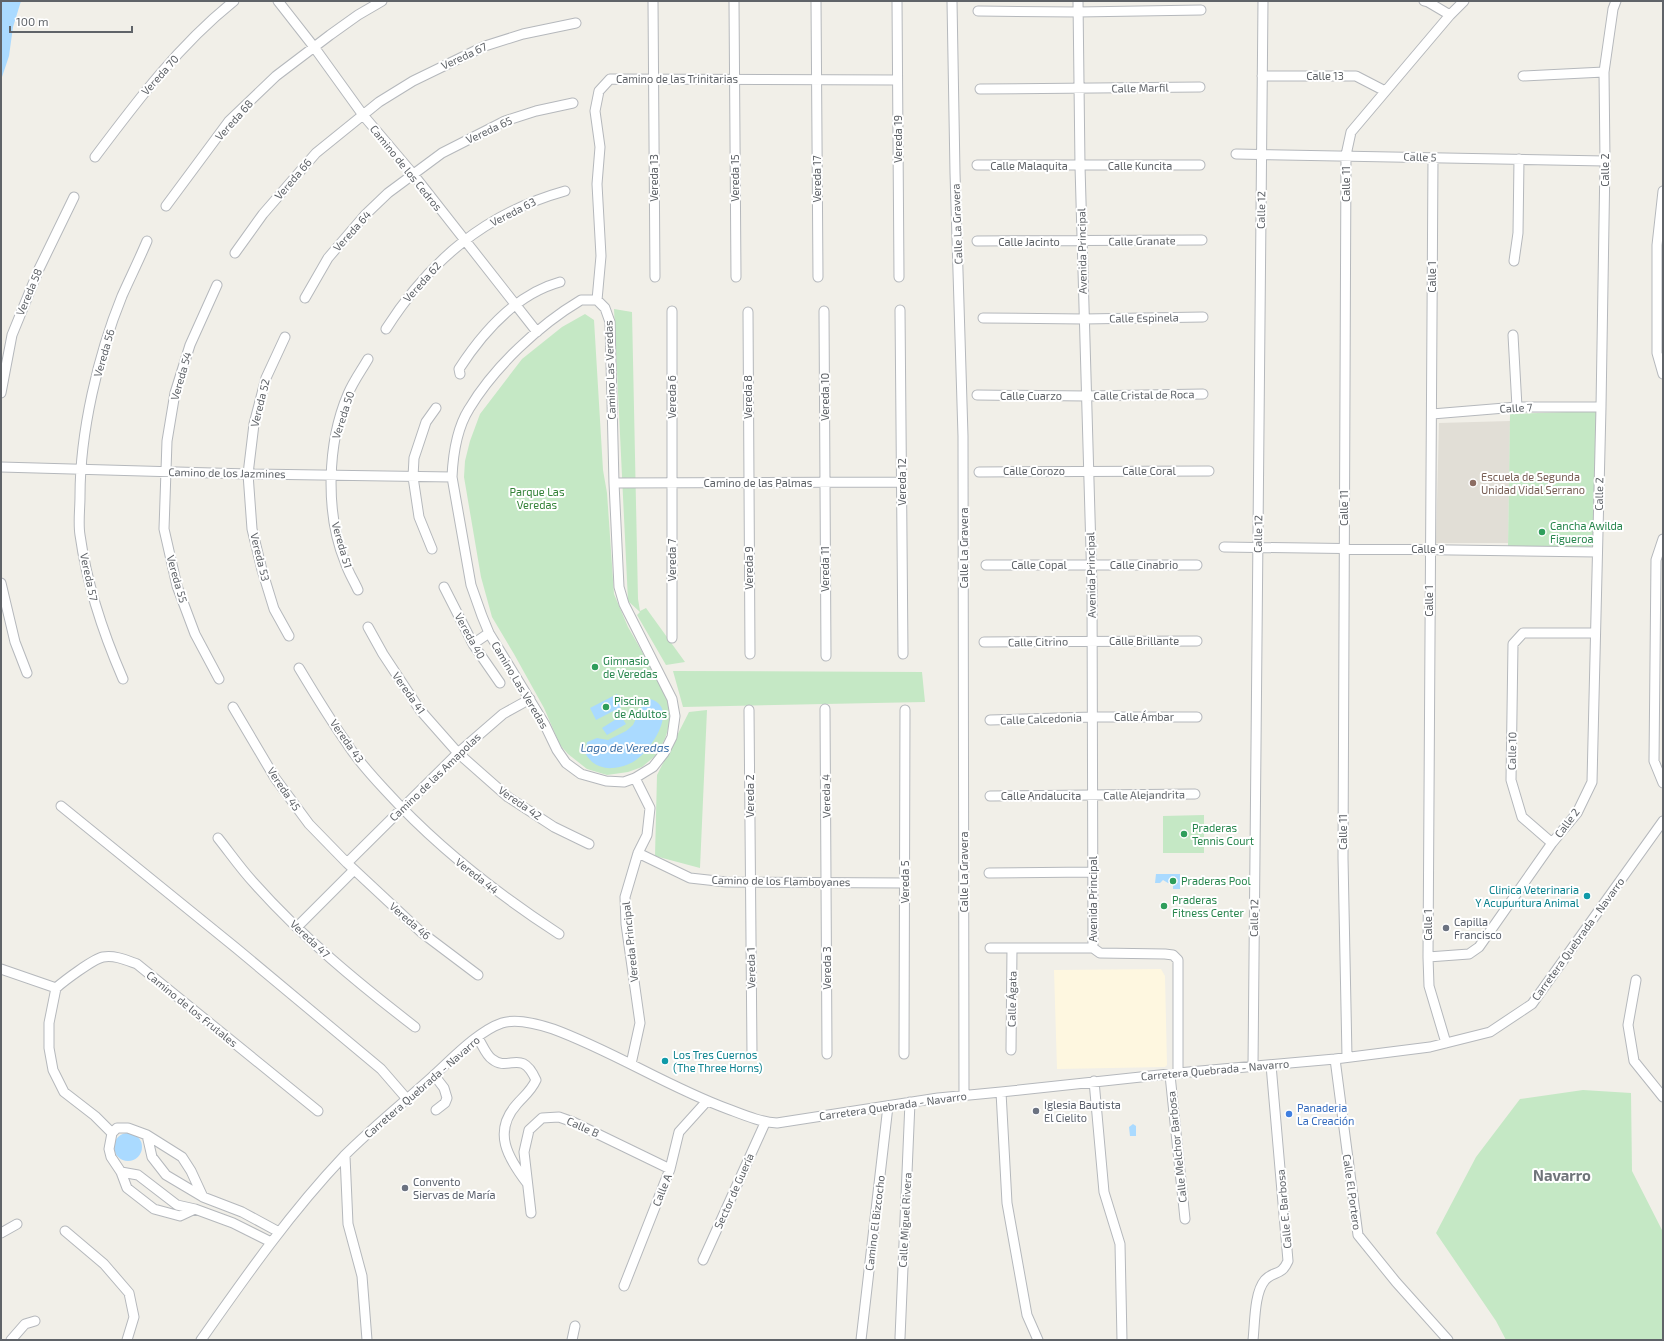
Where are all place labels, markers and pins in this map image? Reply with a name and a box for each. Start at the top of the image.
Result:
place label: Escuela de Segunda Unidad Vidal Serrano [1481,470,1585,496]
marker: Escuela de Segunda Unidad Vidal Serrano [1468,478,1478,488]
place label: Cancha Awilda Figueroa [1550,519,1623,545]
marker: Cancha Awilda Figueroa [1537,527,1547,537]
place label: Gimnasio de Veredas [603,654,658,680]
marker: Gimnasio de Veredas [590,662,600,672]
place label: Piscina de Adultos [614,694,667,720]
marker: Piscina de Adultos [601,702,611,712]
place label: Praderas Tennis Court [1192,821,1254,847]
marker: Praderas Tennis Court [1179,829,1189,839]
place label: Praderas Pool [1181,874,1252,887]
marker: Praderas Pool [1168,876,1178,886]
place label: Clinica Veterinaria Y Acupuntura Animal [1475,883,1580,909]
marker: Clinica Veterinaria Y Acupuntura Animal [1582,891,1592,901]
place label: Praderas Fitness Center [1172,893,1244,919]
marker: Praderas Fitness Center [1159,901,1169,911]
place label: Capilla Francisco [1454,915,1502,941]
marker: Capilla Francisco [1441,923,1451,933]
place label: Los Tres Cuernos (The Three Horns) [673,1048,763,1074]
marker: Los Tres Cuernos (The Three Horns) [660,1056,670,1066]
place label: Iglesia Bautista El Cielito [1044,1098,1121,1124]
place label: Panaderia La Creación [1297,1101,1354,1127]
marker: Iglesia Bautista El Cielito [1031,1106,1041,1116]
marker: Panaderia La Creación [1284,1109,1294,1119]
place label: Convento Siervas de María [413,1175,496,1201]
marker: Convento Siervas de María [400,1183,410,1193]

